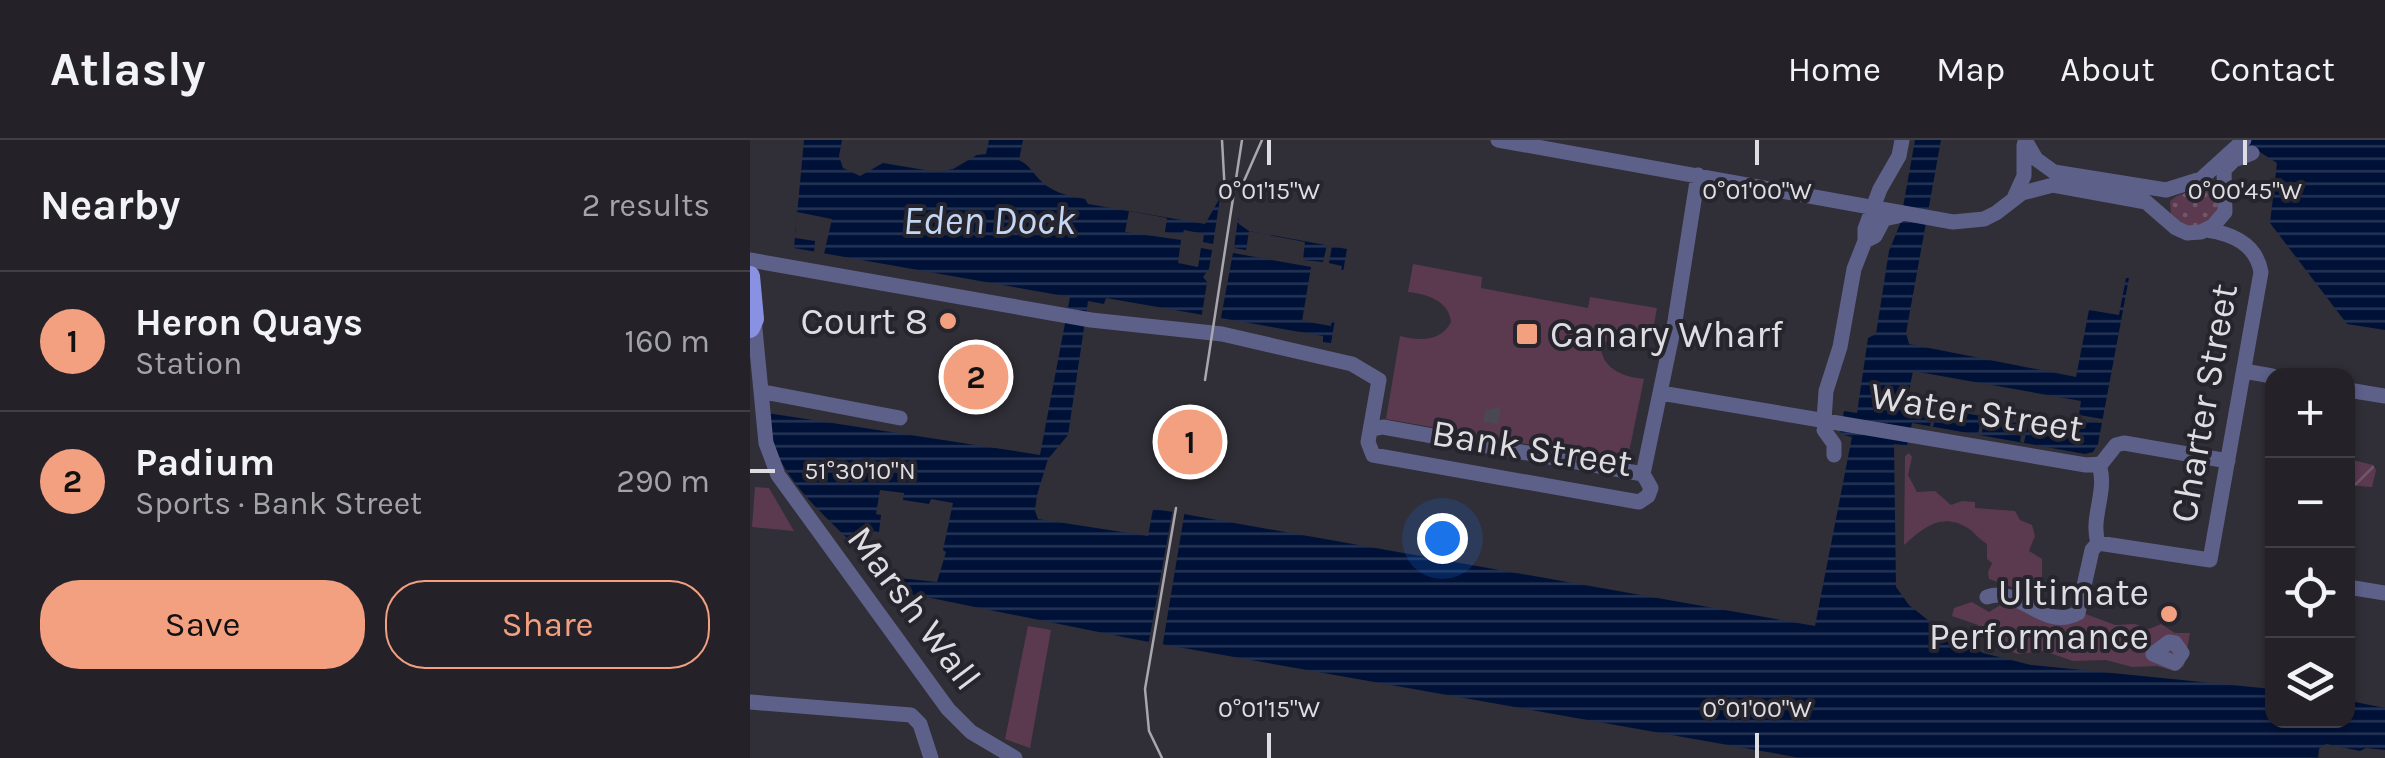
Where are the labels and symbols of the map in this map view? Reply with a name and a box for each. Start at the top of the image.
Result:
text: 0°01'15"W [1218,176,1320,205]
text: 0°01'00"W [1702,176,1812,205]
text: 0°00'45"W [2188,176,2302,205]
water label: Eden Dock [903,197,1076,244]
street label: Charter Street [2161,280,2247,526]
place label: Court 8 [801,299,928,344]
marker: Court 8 [937,310,959,332]
place label: Canary Wharf [1550,312,1784,357]
marker: Canary Wharf [1514,321,1540,347]
pin: 2 [944,340,1008,414]
street label: Water Street [1868,373,2086,451]
pin: 1 [1158,404,1222,480]
street label: Bank Street [1429,410,1635,486]
text: 51°30'10"N [804,456,916,485]
your location [1417,513,1468,564]
street label: Marsh Wall [838,517,990,699]
place label: Ultimate Performance [1929,570,2149,659]
marker: Ultimate Performance [2158,603,2180,625]
text: 0°01'15"W [1218,694,1320,723]
text: 0°01'00"W [1702,694,1812,723]

